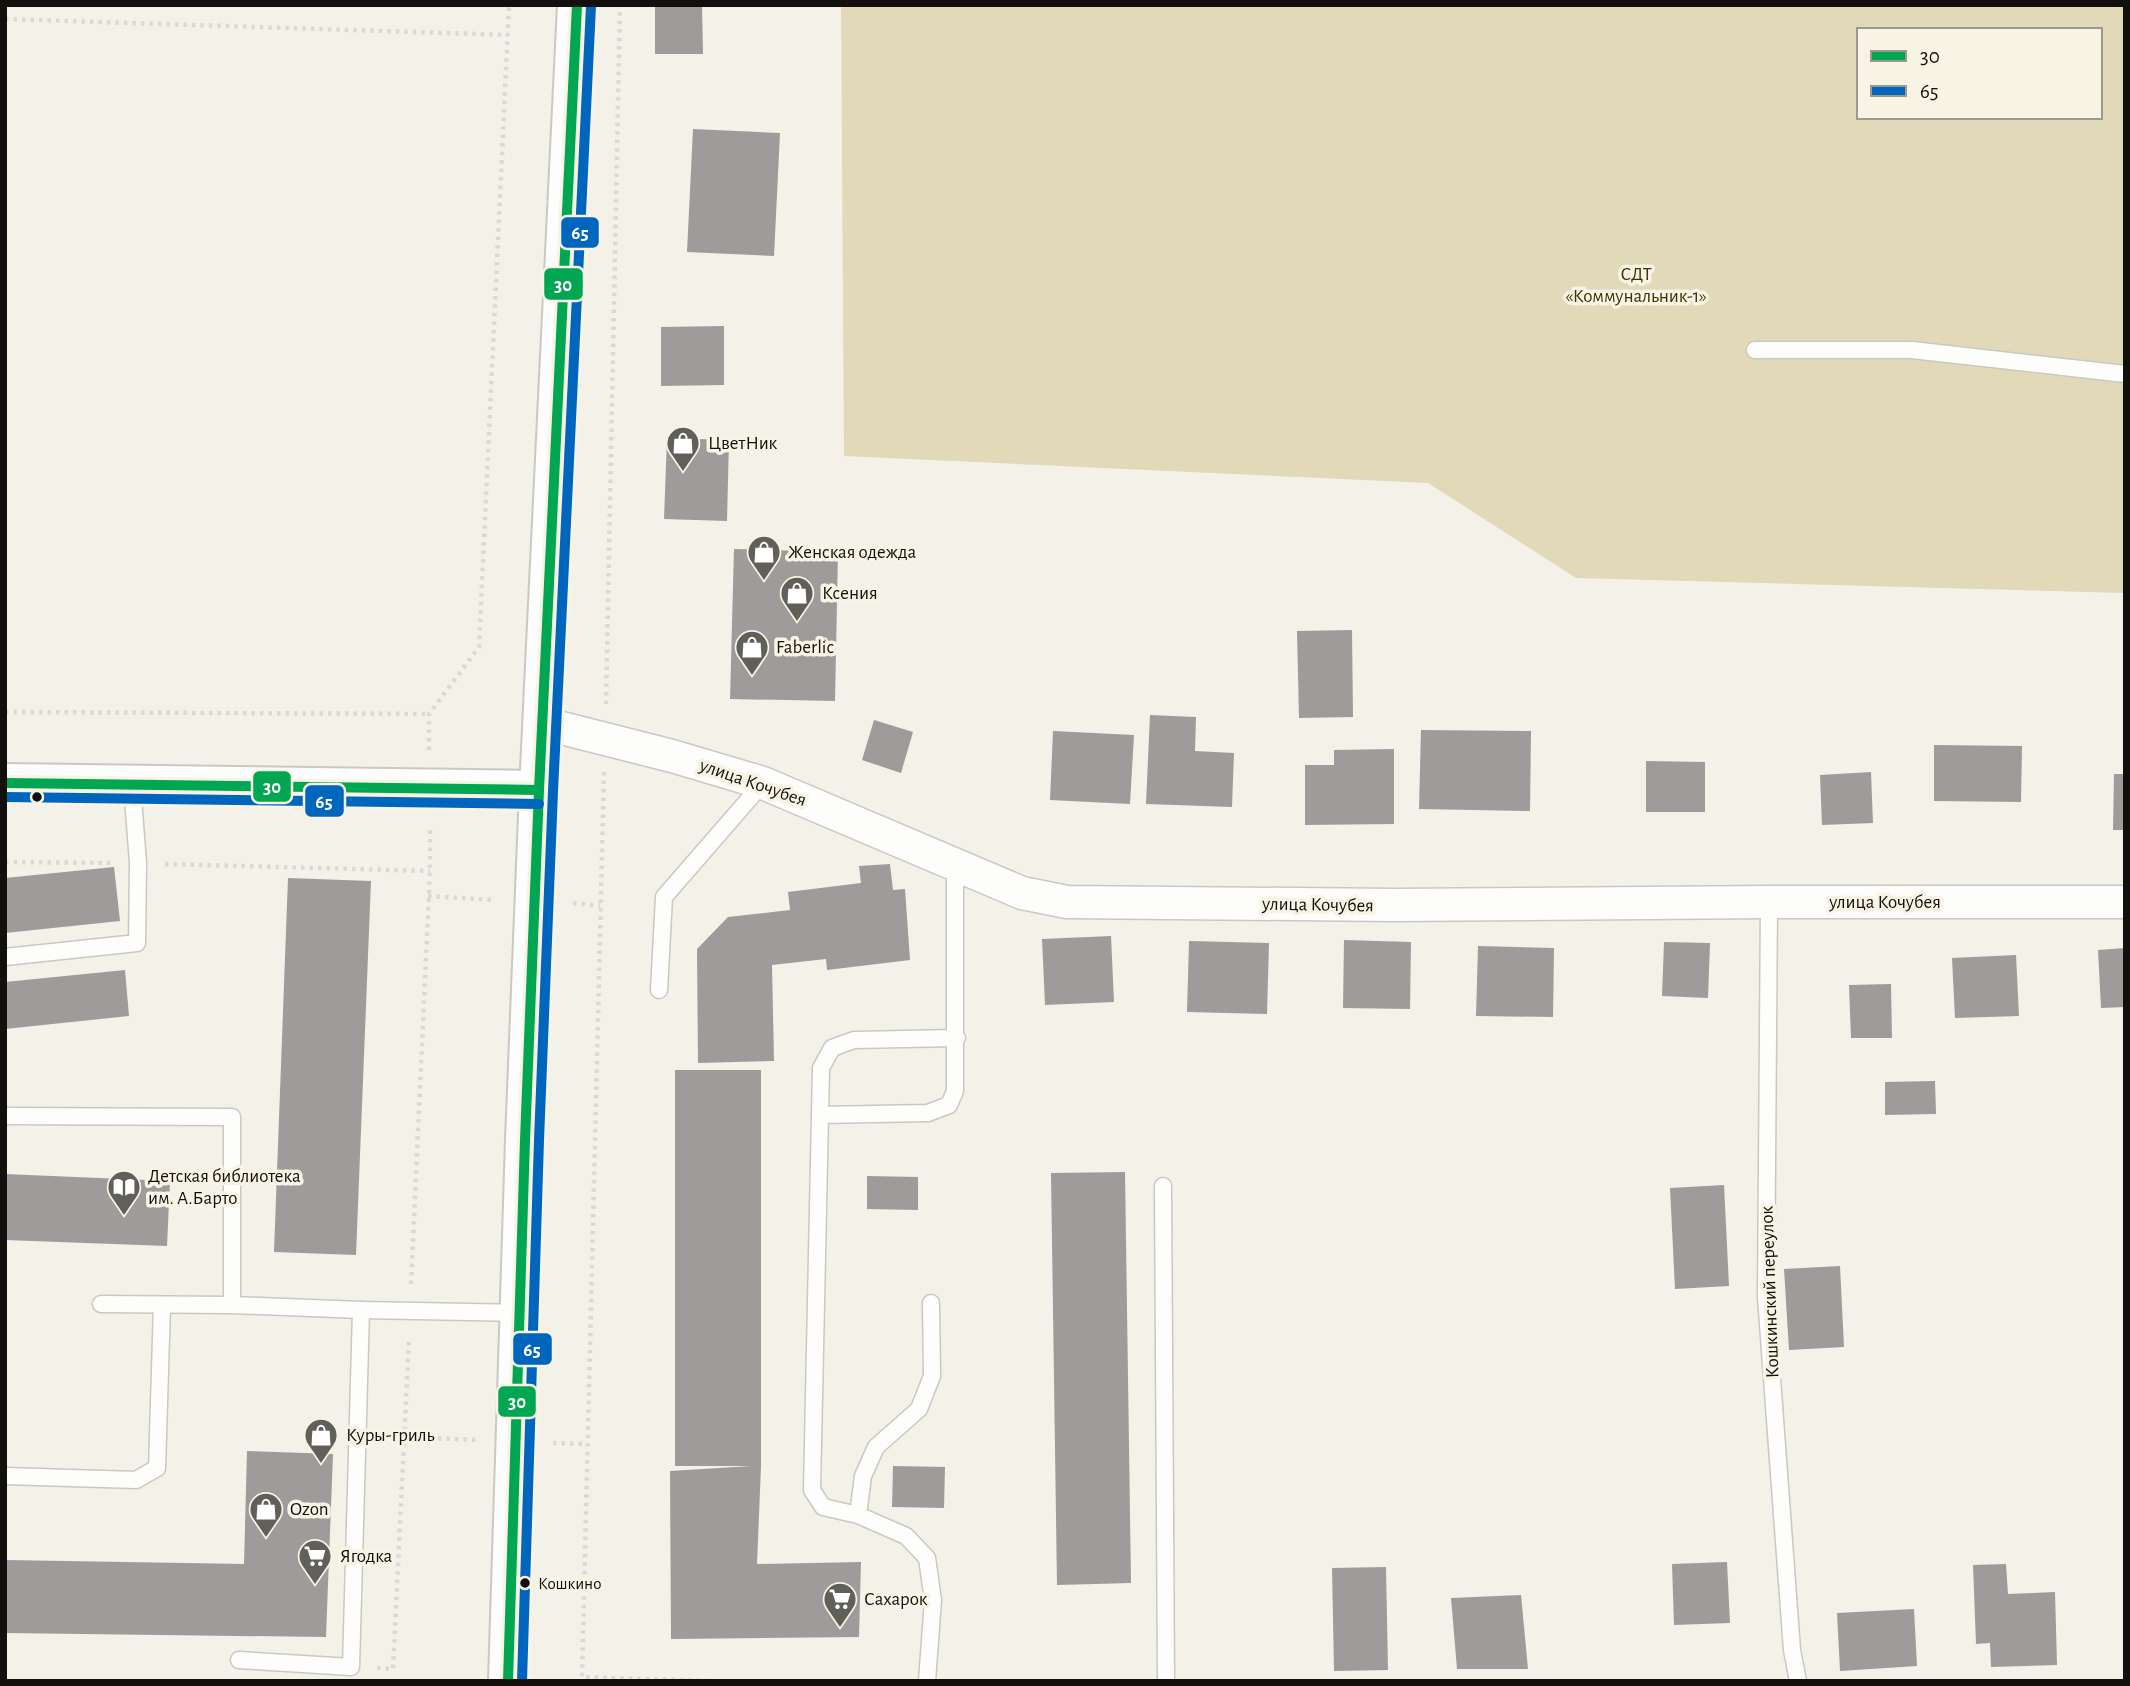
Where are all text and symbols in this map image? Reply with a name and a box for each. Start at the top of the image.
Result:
legend [1857,28,2102,119]
text: 30 [1920,46,1940,67]
text: 65 [1920,81,1939,102]
line badge: 65 [560,216,600,249]
text: 65 [571,224,589,243]
park label: СДТ «Коммунальник-1» [1565,265,1707,306]
line badge: 30 [543,267,584,301]
text: 30 [554,276,572,295]
shop icon: ЦветНик [664,424,702,473]
place label: ЦветНик [708,434,778,453]
shop icon: Женская одежда [745,533,783,582]
place label: Женская одежда [788,543,917,562]
shop icon: Ксения [778,574,816,623]
place label: Ксения [822,584,878,603]
shop icon: Faberlic [733,628,771,677]
place label: Faberlic [776,638,834,657]
street label: улица Кочубея [696,756,809,810]
line badge: 30 [252,770,292,803]
text: 30 [263,778,281,797]
line badge: 65 [304,784,345,818]
unlabelled marker [30,790,44,804]
text: 65 [315,793,333,812]
street label: улица Кочубея [1828,893,1941,912]
street label: улица Кочубея [1261,895,1374,915]
place label: Детская библиотека им. А.Барто [148,1167,301,1208]
library icon: Детская библиотека им. А.Барто [105,1168,143,1217]
street label: Кошкинский переулок [1757,1205,1783,1378]
line badge: 65 [512,1332,553,1366]
text: 65 [523,1341,541,1360]
line badge: 30 [497,1385,537,1418]
text: 30 [508,1393,526,1412]
shop icon: Куры-гриль [302,1416,340,1465]
place label: Куры-гриль [346,1426,435,1445]
shop icon: Ozon [247,1490,285,1539]
place label: Ozon [290,1500,329,1519]
supermarket icon: Ягодка [296,1537,334,1586]
place label: Ягодка [340,1547,393,1566]
place label: Кошкино [538,1575,601,1592]
marker: Кошкино [518,1576,532,1590]
supermarket icon: Сахарок [821,1580,859,1629]
place label: Сахарок [864,1590,928,1609]

